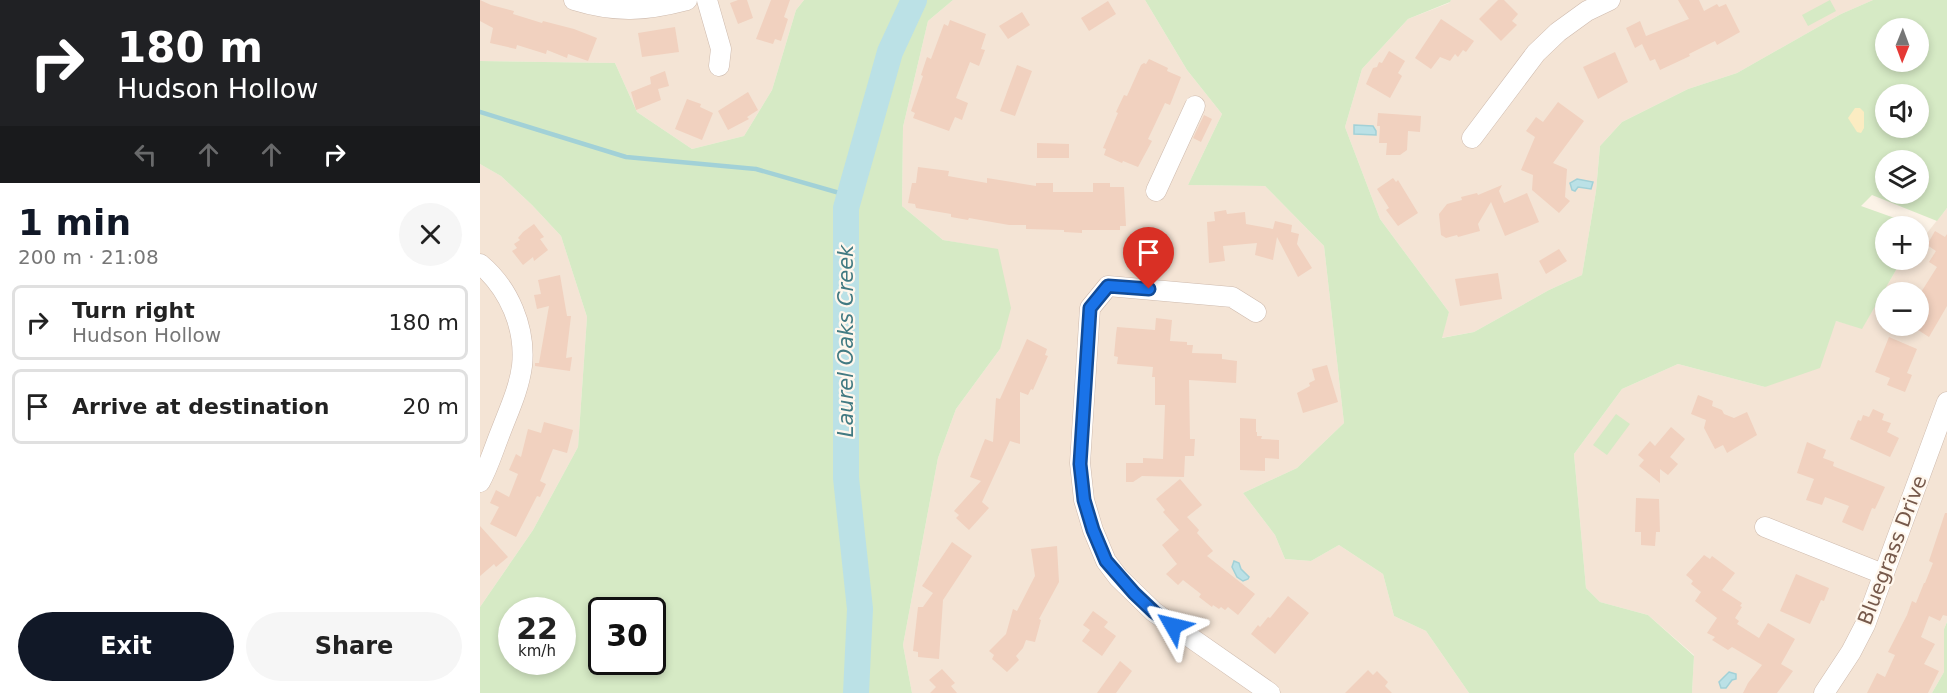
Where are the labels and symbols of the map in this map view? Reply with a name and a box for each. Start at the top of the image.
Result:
north arrow [1875,18,1929,72]
pin [1123,227,1174,289]
water label: Laurel Oaks Creek [834,244,858,437]
street label: Bluegrass Drive [1852,472,1932,628]
position arrow [1141,594,1205,658]
speed limit sign: 30 [588,597,666,675]

